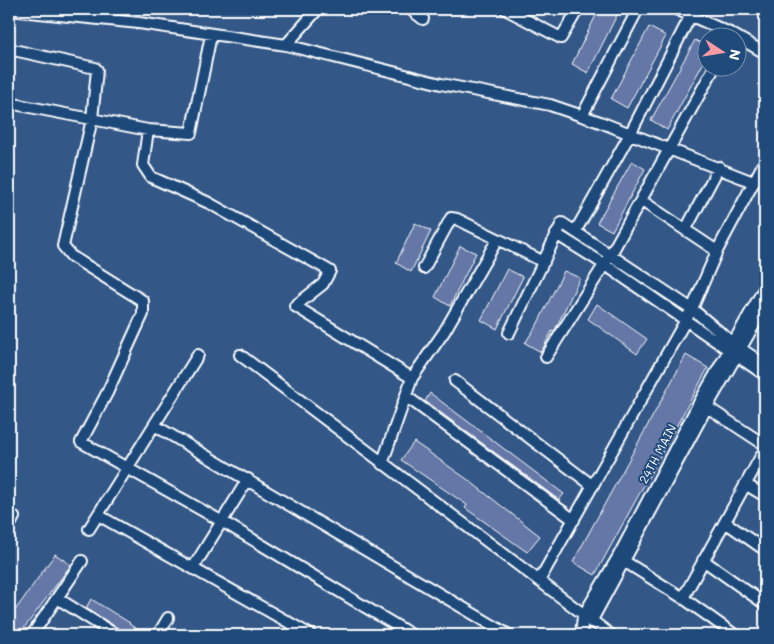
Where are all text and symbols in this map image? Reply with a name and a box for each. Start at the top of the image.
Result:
north arrow [696,28,746,78]
text: N [725,48,746,62]
street label: 24TH MAIN [635,421,679,486]

